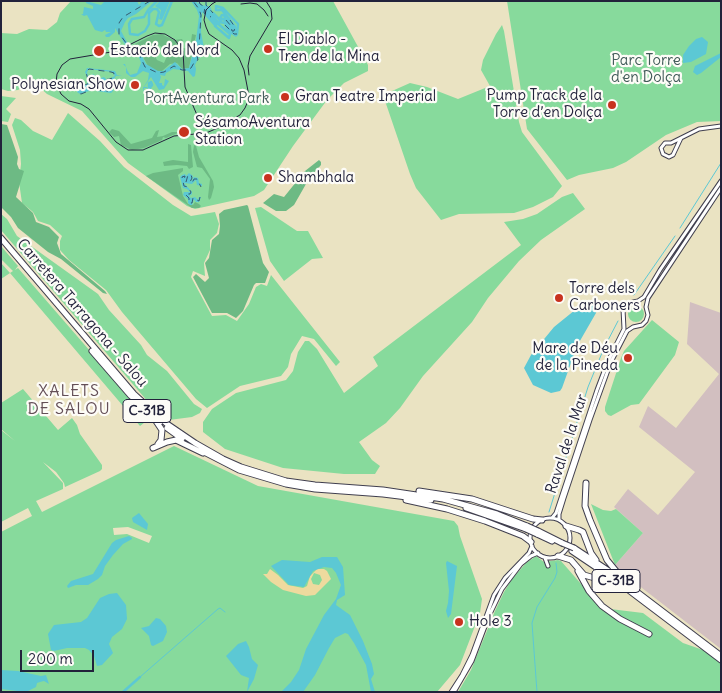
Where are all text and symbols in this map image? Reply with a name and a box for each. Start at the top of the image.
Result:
place label: El Diablo - Tren de la Mina [278,31,379,66]
place label: Estació del Nord [110,42,219,60]
marker: El Diablo - Tren de la Mina [262,43,274,55]
marker: Estació del Nord [92,44,106,58]
park label: Parc Torre d'en Dolça [611,52,681,87]
place label: Polynesian Show [11,76,125,94]
marker: Polynesian Show [129,79,141,91]
place label: Pump Track de la Torre d’en Dolça [487,87,602,122]
place label: Gran Teatre Imperial [295,88,436,106]
park label: PortAventura Park [145,90,269,108]
marker: Gran Teatre Imperial [279,91,291,103]
marker: Pump Track de la Torre d’en Dolça [606,99,618,111]
place label: SésamoAventura Station [195,114,310,149]
marker: SésamoAventura Station [177,125,191,139]
place label: Shambhala [278,169,354,187]
marker: Shambhala [262,172,274,184]
street label: Carretera Tarragona - Salou [13,235,151,391]
place label: Torre dels Carboners [569,280,640,315]
marker: Torre dels Carboners [553,292,565,304]
place label: Mare de Déu de la Pineda [532,340,618,375]
marker: Mare de Déu de la Pineda [622,352,634,364]
district label: XALETS DE SALOU [26,381,112,419]
street label: Raval de la Mar [542,392,592,496]
road number: C-31B [123,400,171,422]
road number: C-31B [592,570,640,592]
place label: Hole 3 [469,613,512,631]
marker: Hole 3 [453,616,465,628]
scale bar [22,640,96,672]
text: 200 m [28,649,73,668]

